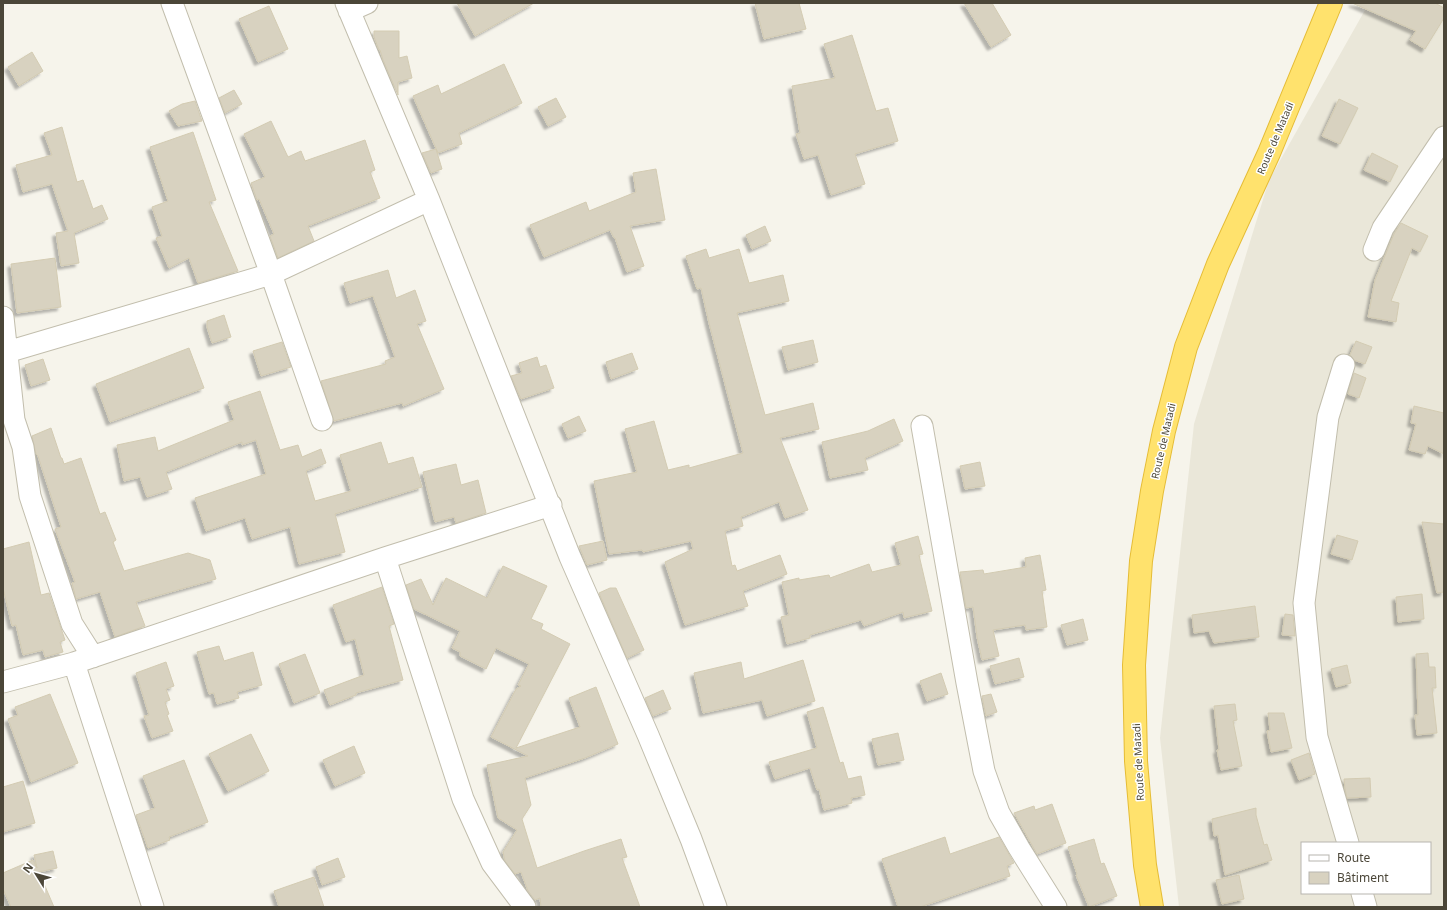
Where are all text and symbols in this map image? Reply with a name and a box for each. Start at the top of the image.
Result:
street label: Route de Matadi [1253,100,1297,176]
street label: Route de Matadi [1147,402,1179,480]
street label: Route de Matadi [1129,723,1147,801]
legend [1301,842,1431,894]
text: Route [1337,849,1370,866]
north arrow [16,854,56,894]
text: N [19,860,36,876]
text: Bâtiment [1337,869,1389,886]

